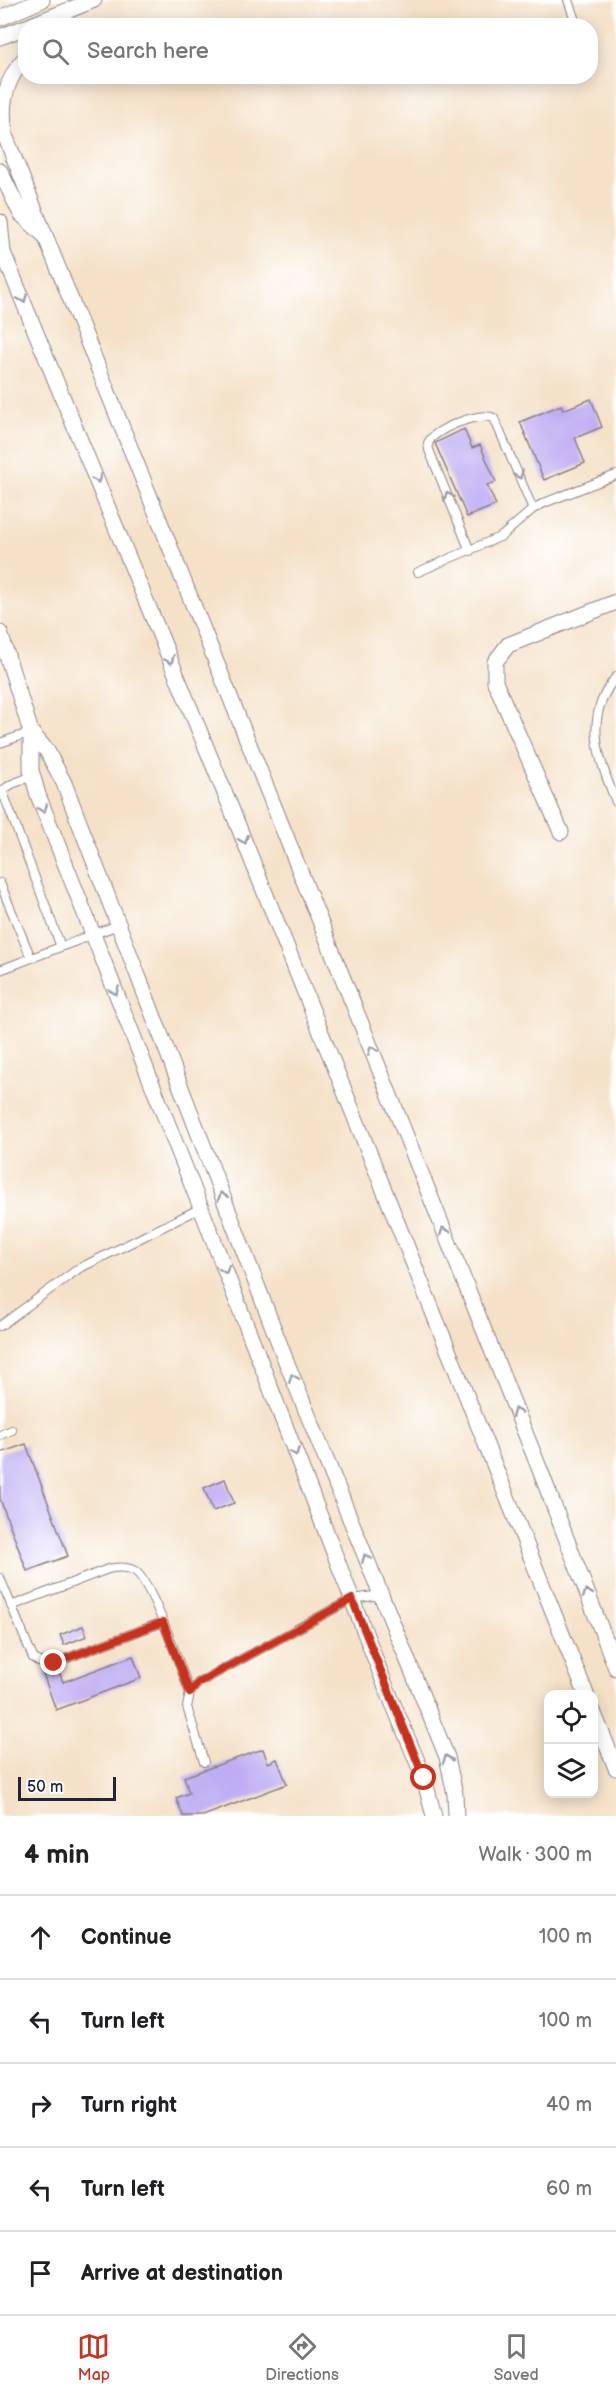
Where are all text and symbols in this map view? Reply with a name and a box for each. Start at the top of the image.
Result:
search box [18,18,598,84]
icon: search [39,35,72,68]
text: Search here [87,38,209,65]
one-way arrow [16,293,28,304]
one-way arrow [512,469,524,480]
one-way arrow [90,473,102,484]
one-way arrow [443,492,455,503]
one-way arrow [163,654,175,665]
one-way arrow [36,803,49,814]
one-way arrow [237,834,249,845]
one-way arrow [108,984,120,995]
one-way arrow [367,1045,379,1056]
one-way arrow [217,1191,230,1202]
one-way arrow [439,1226,451,1237]
one-way arrow [218,1263,230,1274]
one-way arrow [288,1373,300,1384]
one-way arrow [511,1407,524,1418]
one-way arrow [288,1446,301,1456]
one-way arrow [361,1554,373,1565]
one-way arrow [582,1589,595,1599]
route end [40,1649,66,1675]
map controls [544,1690,598,1798]
button: locate [544,1690,598,1744]
button: layers [544,1744,598,1798]
one-way arrow [441,1754,454,1765]
route start [410,1764,436,1790]
scale bar [18,1774,116,1802]
text: 50 m [27,1778,63,1797]
text: 4 min [24,1840,89,1871]
text: Walk · 300 m [479,1843,592,1867]
icon: ahead [24,1921,57,1954]
text: Continue [81,1924,171,1951]
text: 100 m [539,1925,592,1949]
icon: left [24,2005,57,2038]
text: Turn left [81,2008,165,2035]
text: 100 m [539,2009,592,2033]
icon: right [24,2089,57,2122]
text: Turn right [81,2092,177,2119]
text: 40 m [546,2093,592,2117]
icon: left [24,2173,57,2206]
text: Turn left [81,2176,165,2203]
text: 60 m [546,2177,592,2201]
icon: arrive [24,2257,57,2290]
text: Arrive at destination [81,2260,283,2287]
tab: Map [77,2330,110,2385]
tab: Directions [265,2330,339,2385]
tab: Saved [494,2330,539,2385]

